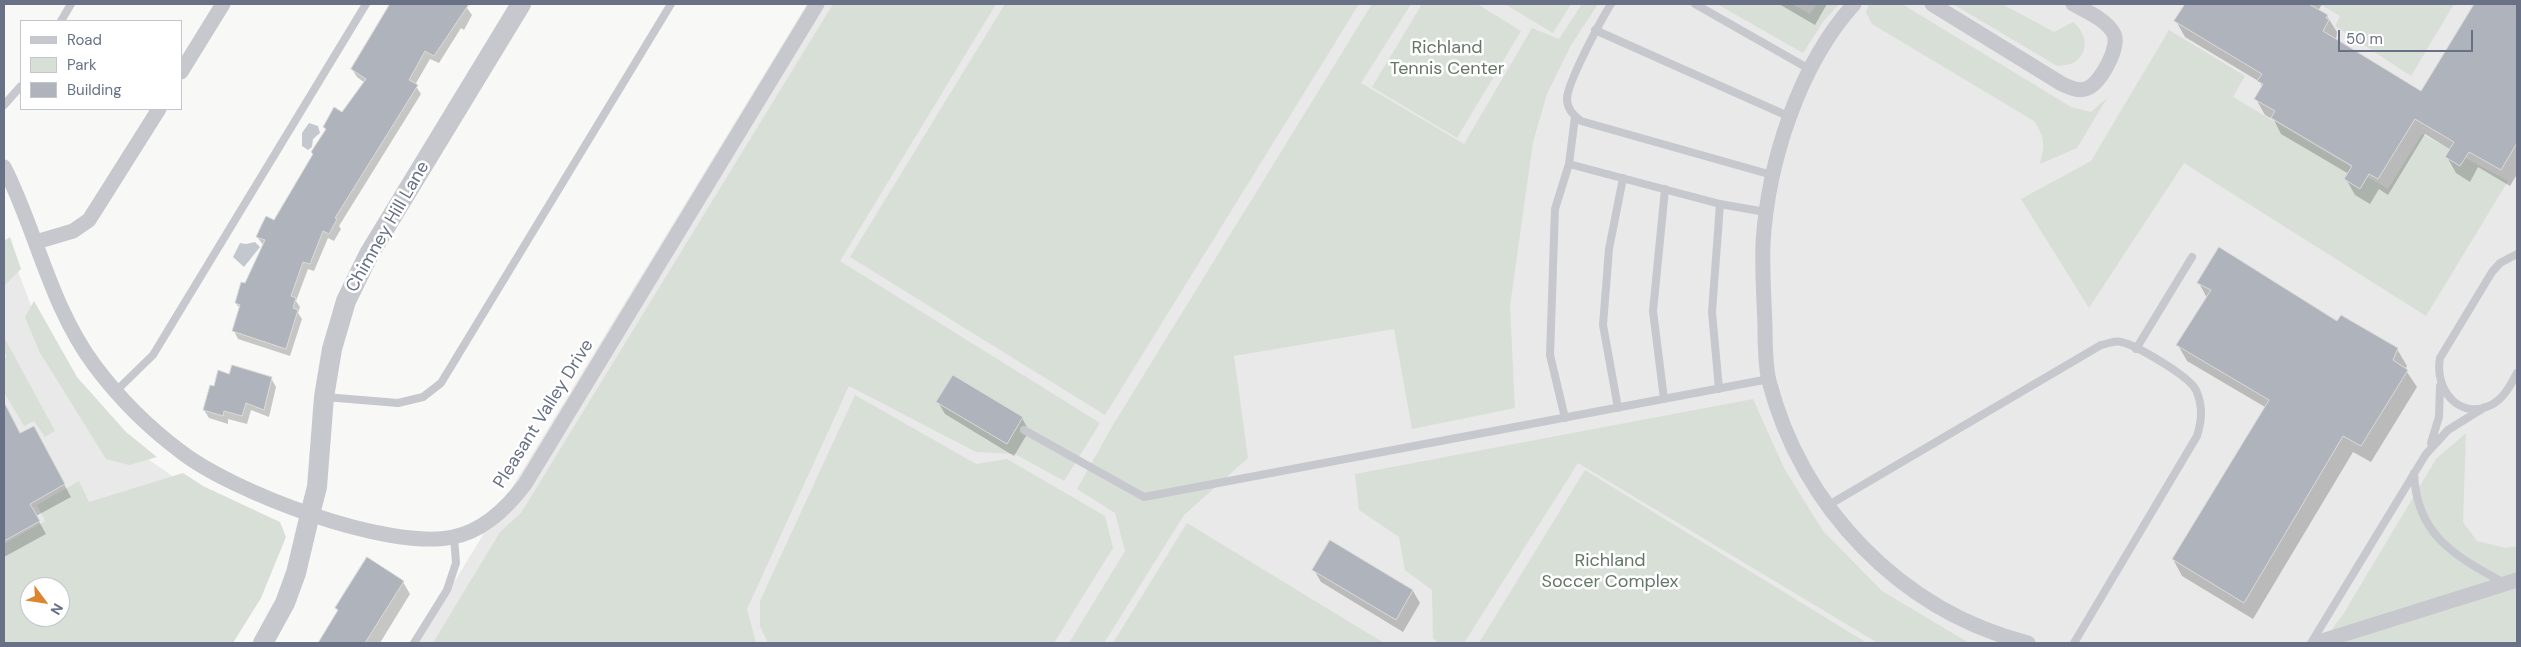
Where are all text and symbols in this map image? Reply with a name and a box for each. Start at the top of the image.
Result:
legend [20,20,182,110]
scale bar [2341,20,2476,52]
text: 50 m [2346,29,2383,49]
text: Road [67,30,102,50]
park label: Richland Tennis Center [1390,37,1504,80]
text: Park [67,55,97,75]
text: Building [67,80,122,100]
street label: Chimney Hill Lane [342,158,434,296]
street label: Pleasant Valley Drive [489,336,599,492]
park label: Richland Soccer Complex [1541,550,1679,592]
north arrow [20,577,70,627]
text: N [47,600,67,618]

